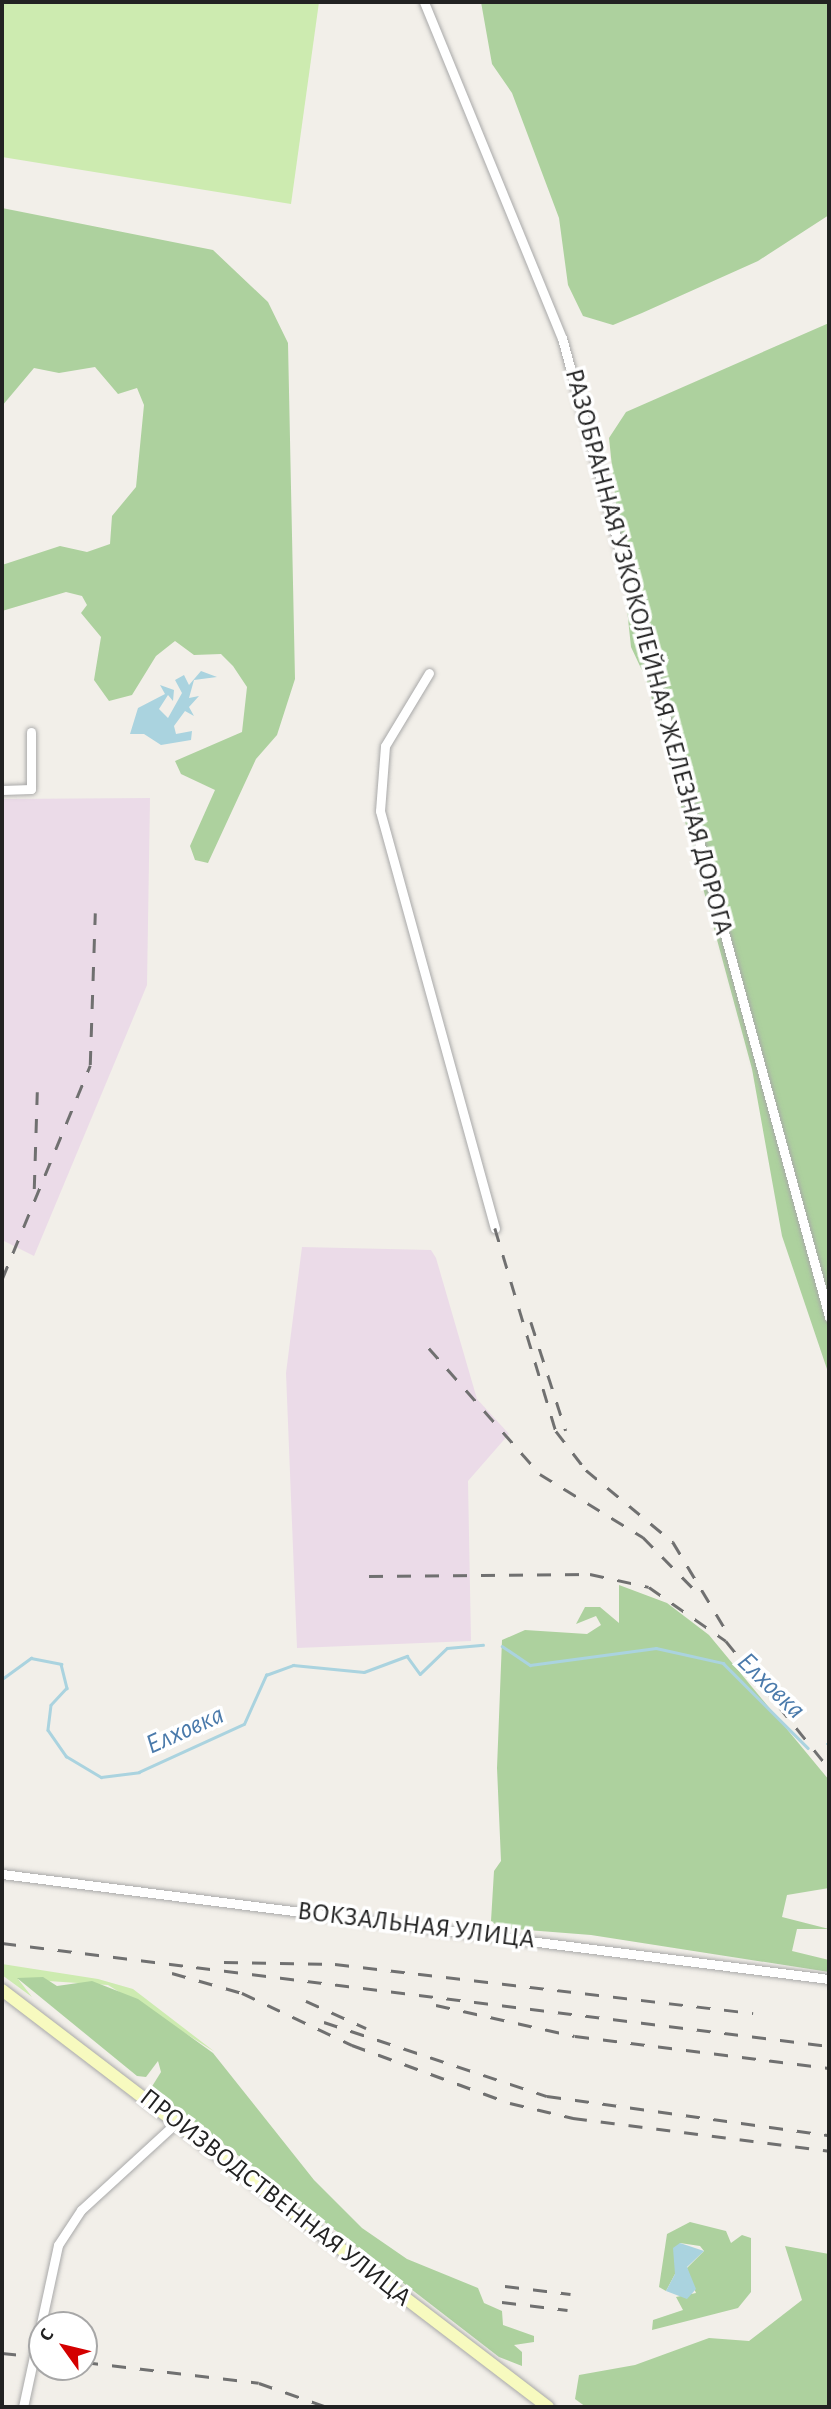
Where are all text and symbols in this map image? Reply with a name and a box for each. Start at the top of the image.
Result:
street label: РАЗОБРАННАЯ УЗКОКОЛЕЙНАЯ ЖЕЛЕЗНАЯ ДОРОГА [557,366,739,938]
water label: Елховка [730,1645,812,1727]
water label: Елховка [141,1698,229,1762]
street label: ВОКЗАЛЬНАЯ УЛИЦА [295,1896,537,1956]
street label: ПРОИЗВОДСТВЕННАЯ УЛИЦА [133,2082,417,2314]
north arrow [28,2311,98,2381]
text: С [36,2325,58,2345]

